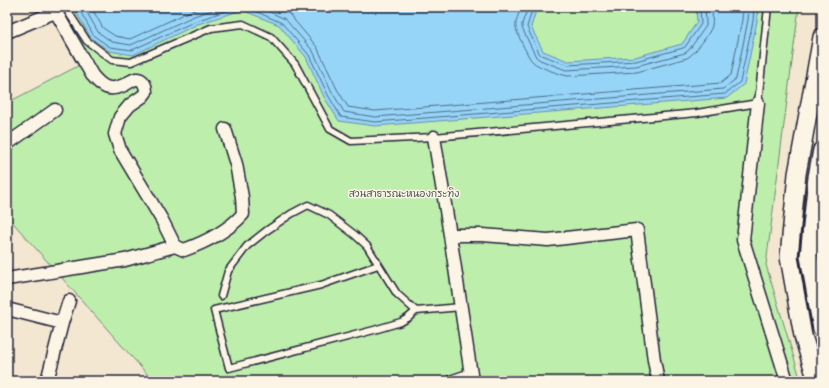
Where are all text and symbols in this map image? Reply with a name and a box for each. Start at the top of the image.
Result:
park label: สวนสาธารณะหนองกระทิง [349,187,459,200]

